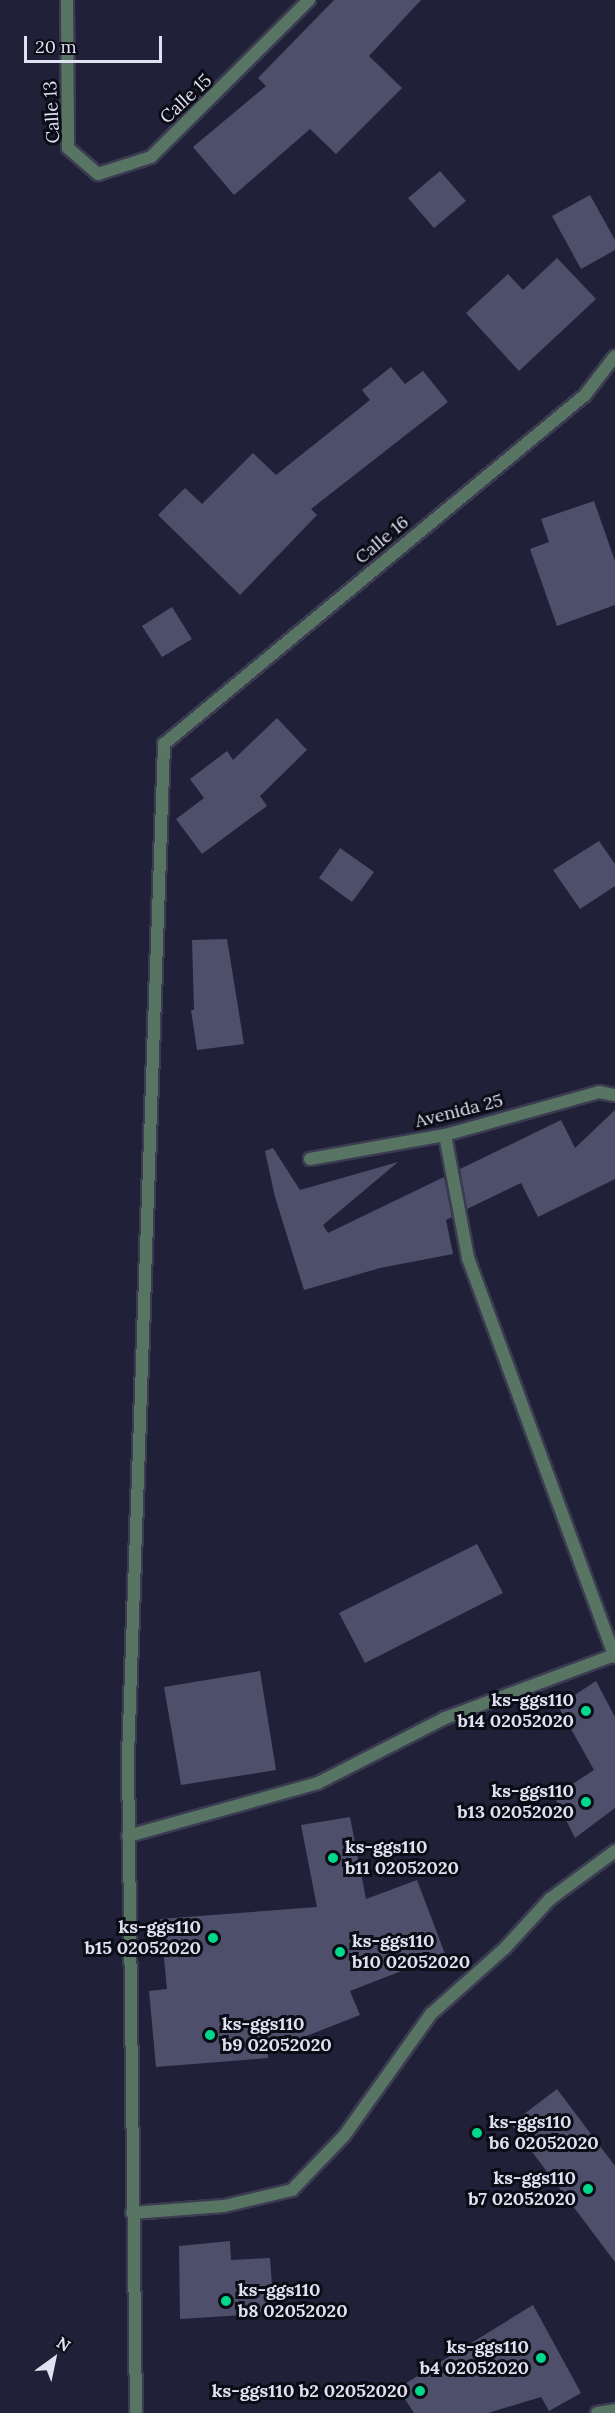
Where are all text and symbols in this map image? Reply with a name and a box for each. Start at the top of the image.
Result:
scale bar [27,24,165,62]
text: 20 m [35,35,77,58]
street label: Calle 15 [156,70,216,128]
street label: Calle 13 [40,80,64,144]
street label: Calle 16 [351,511,413,569]
street label: Avenida 25 [413,1090,505,1132]
place label: ks-ggs110 b14 02052020 [458,1690,574,1732]
marker: ks-ggs110 b14 02052020 [579,1704,593,1718]
place label: ks-ggs110 b13 02052020 [457,1781,574,1824]
marker: ks-ggs110 b13 02052020 [579,1795,593,1809]
place label: ks-ggs110 b11 02052020 [345,1837,459,1880]
marker: ks-ggs110 b11 02052020 [326,1851,340,1865]
place label: ks-ggs110 b15 02052020 [85,1917,201,1960]
marker: ks-ggs110 b15 02052020 [206,1931,220,1945]
place label: ks-ggs110 b10 02052020 [352,1931,470,1974]
marker: ks-ggs110 b10 02052020 [333,1945,347,1959]
place label: ks-ggs110 b9 02052020 [222,2014,332,2056]
marker: ks-ggs110 b9 02052020 [203,2028,217,2042]
place label: ks-ggs110 b6 02052020 [489,2112,599,2154]
marker: ks-ggs110 b6 02052020 [470,2126,484,2140]
place label: ks-ggs110 b7 02052020 [468,2168,576,2210]
marker: ks-ggs110 b7 02052020 [581,2182,595,2196]
place label: ks-ggs110 b8 02052020 [238,2280,348,2322]
marker: ks-ggs110 b8 02052020 [219,2294,233,2308]
north arrow [24,2329,84,2389]
text: N [53,2332,74,2356]
place label: ks-ggs110 b4 02052020 [420,2337,529,2380]
marker: ks-ggs110 b4 02052020 [534,2351,548,2365]
place label: ks-ggs110 b2 02052020 [212,2380,408,2402]
marker: ks-ggs110 b2 02052020 [413,2384,427,2398]

